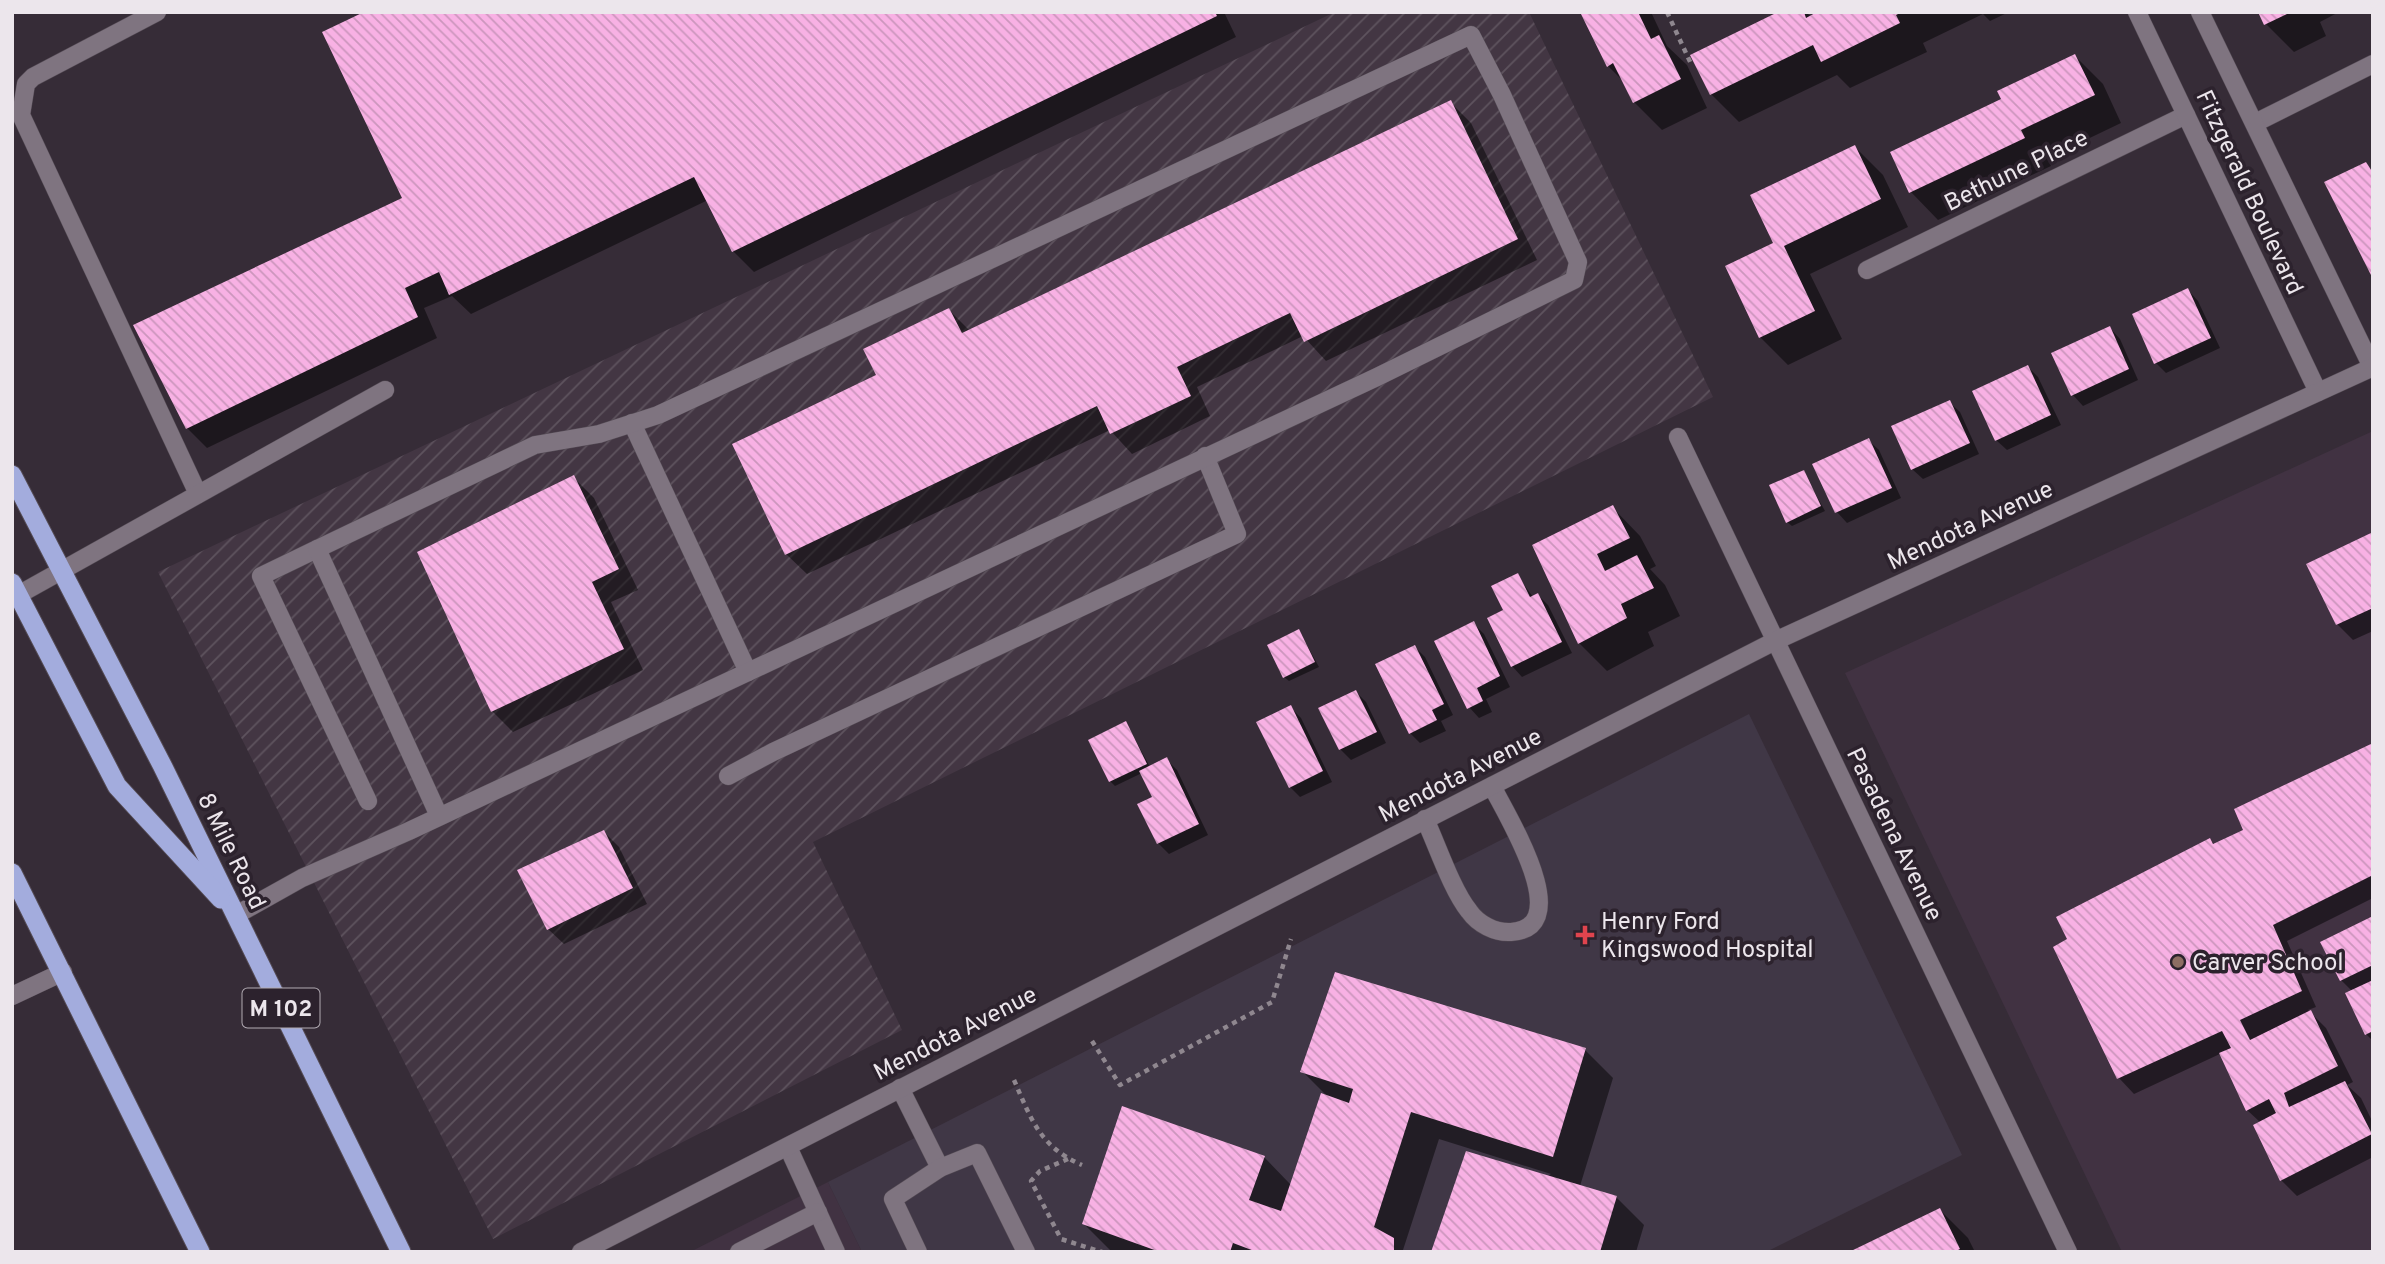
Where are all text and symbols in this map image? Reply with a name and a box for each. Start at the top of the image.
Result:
street label: Fitzgerald Boulevard [2188,86,2309,300]
street label: Bethune Place [1940,124,2094,220]
street label: Mendota Avenue [1883,475,2058,578]
street label: Mendota Avenue [1374,723,1548,831]
street label: Pasadena Avenue [1838,743,1948,926]
street label: 8 Mile Road [189,789,271,915]
place label: Henry Ford Kingswood Hospital [1601,908,1814,966]
marker: Henry Ford Kingswood Hospital [1575,925,1595,945]
place label: Carver School [2192,949,2344,979]
marker: Carver School [2170,954,2186,970]
street label: Mendota Avenue [869,981,1043,1089]
road number: M 102 [243,988,320,1028]

